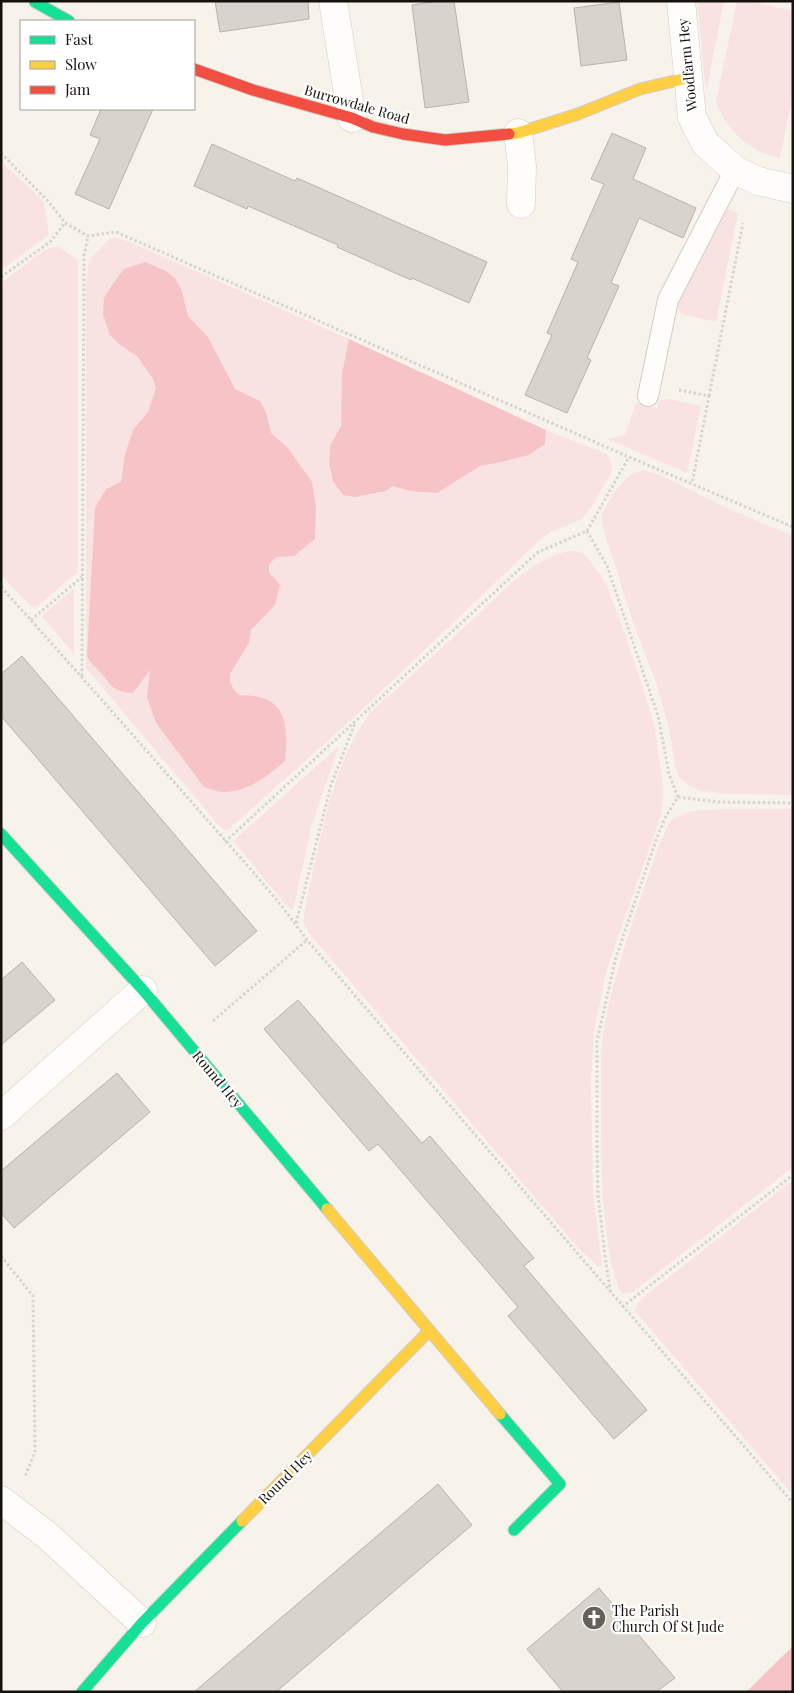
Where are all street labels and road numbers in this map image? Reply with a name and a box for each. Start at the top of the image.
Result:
street label: Woodfarm Hey [673,18,701,113]
street label: Burrowdale Road [302,80,412,128]
street label: Round Hey [188,1046,248,1112]
street label: Round Hey [254,1446,316,1508]

